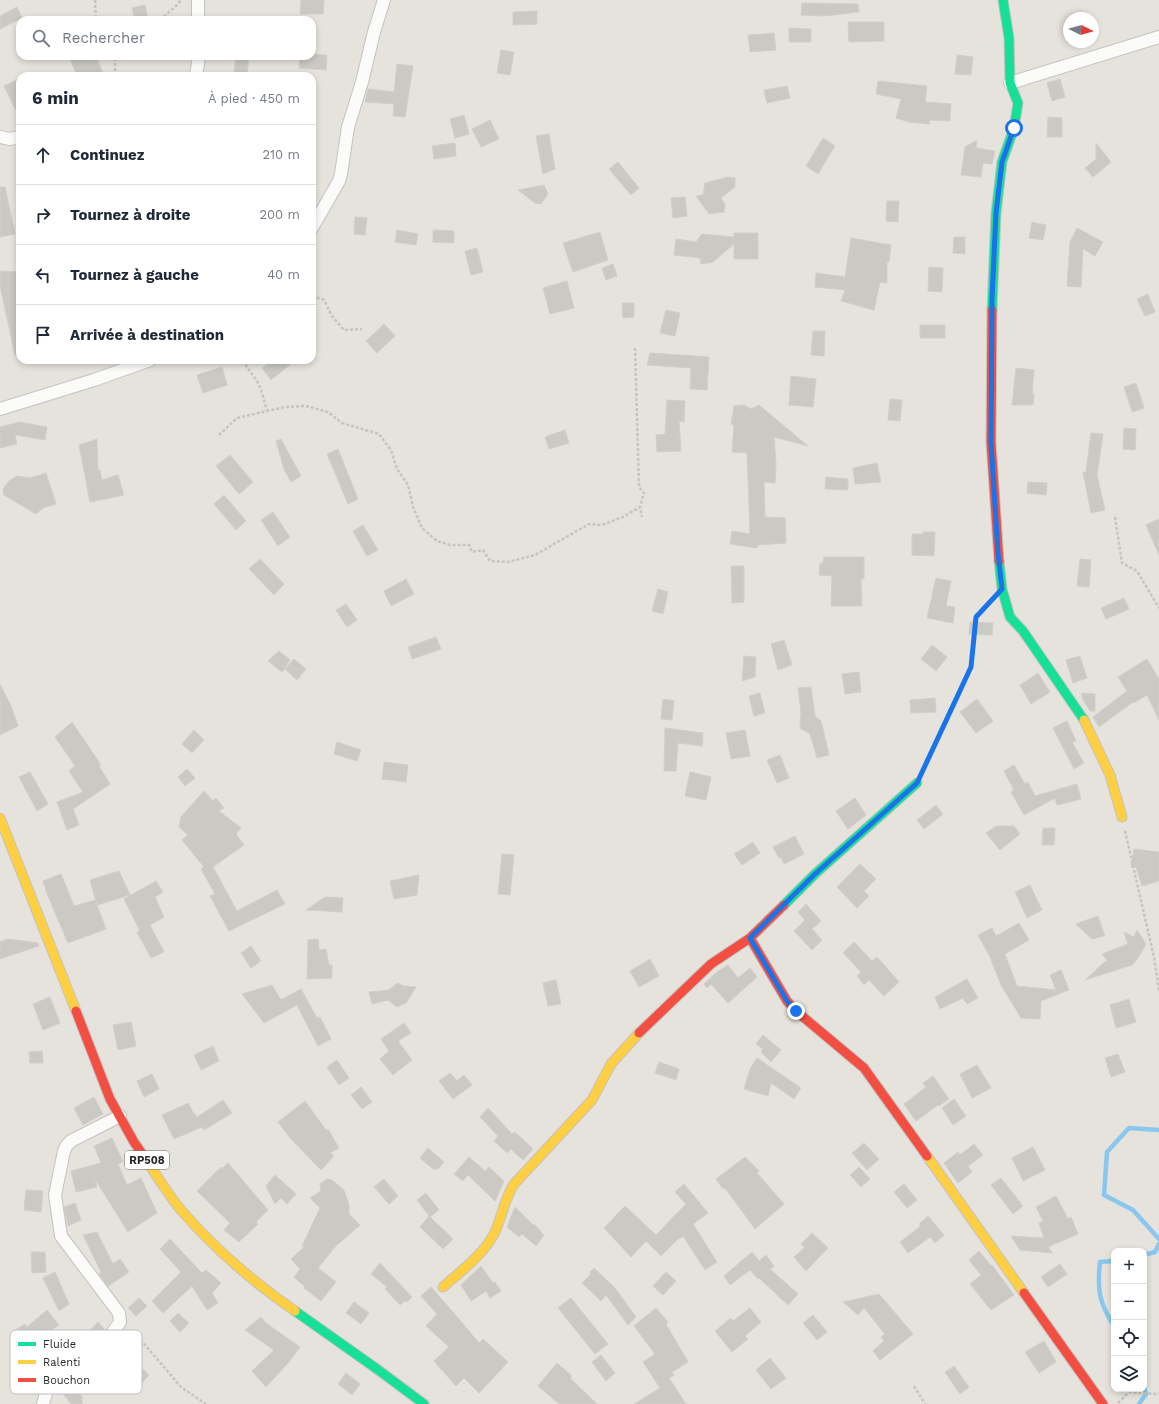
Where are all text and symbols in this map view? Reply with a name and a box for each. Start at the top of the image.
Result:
north arrow [1063,12,1099,48]
search box [16,16,316,60]
icon: search [30,27,52,49]
text: Rechercher [62,29,145,47]
text: 6 min [32,88,79,108]
text: À pied · 450 m [208,91,300,106]
route start [1005,119,1023,137]
icon: ahead [32,144,54,166]
text: Continuez [70,146,144,164]
text: 210 m [262,147,300,162]
icon: right [32,204,54,226]
text: Tournez à droite [70,206,190,224]
text: 200 m [259,207,300,222]
icon: left [32,264,54,286]
text: Tournez à gauche [70,266,199,284]
text: 40 m [267,267,300,282]
icon: arrive [32,324,54,346]
text: Arrivée à destination [70,326,224,344]
route end [787,1002,805,1020]
road number: RP508 [125,1151,169,1169]
map controls [1111,1248,1147,1392]
button: + [1111,1248,1147,1284]
button: − [1111,1284,1147,1320]
button: locate [1111,1320,1147,1356]
legend [10,1330,142,1394]
text: Fluide [43,1338,76,1351]
text: Ralenti [43,1356,81,1369]
button: layers [1111,1356,1147,1392]
text: Bouchon [43,1374,90,1387]

